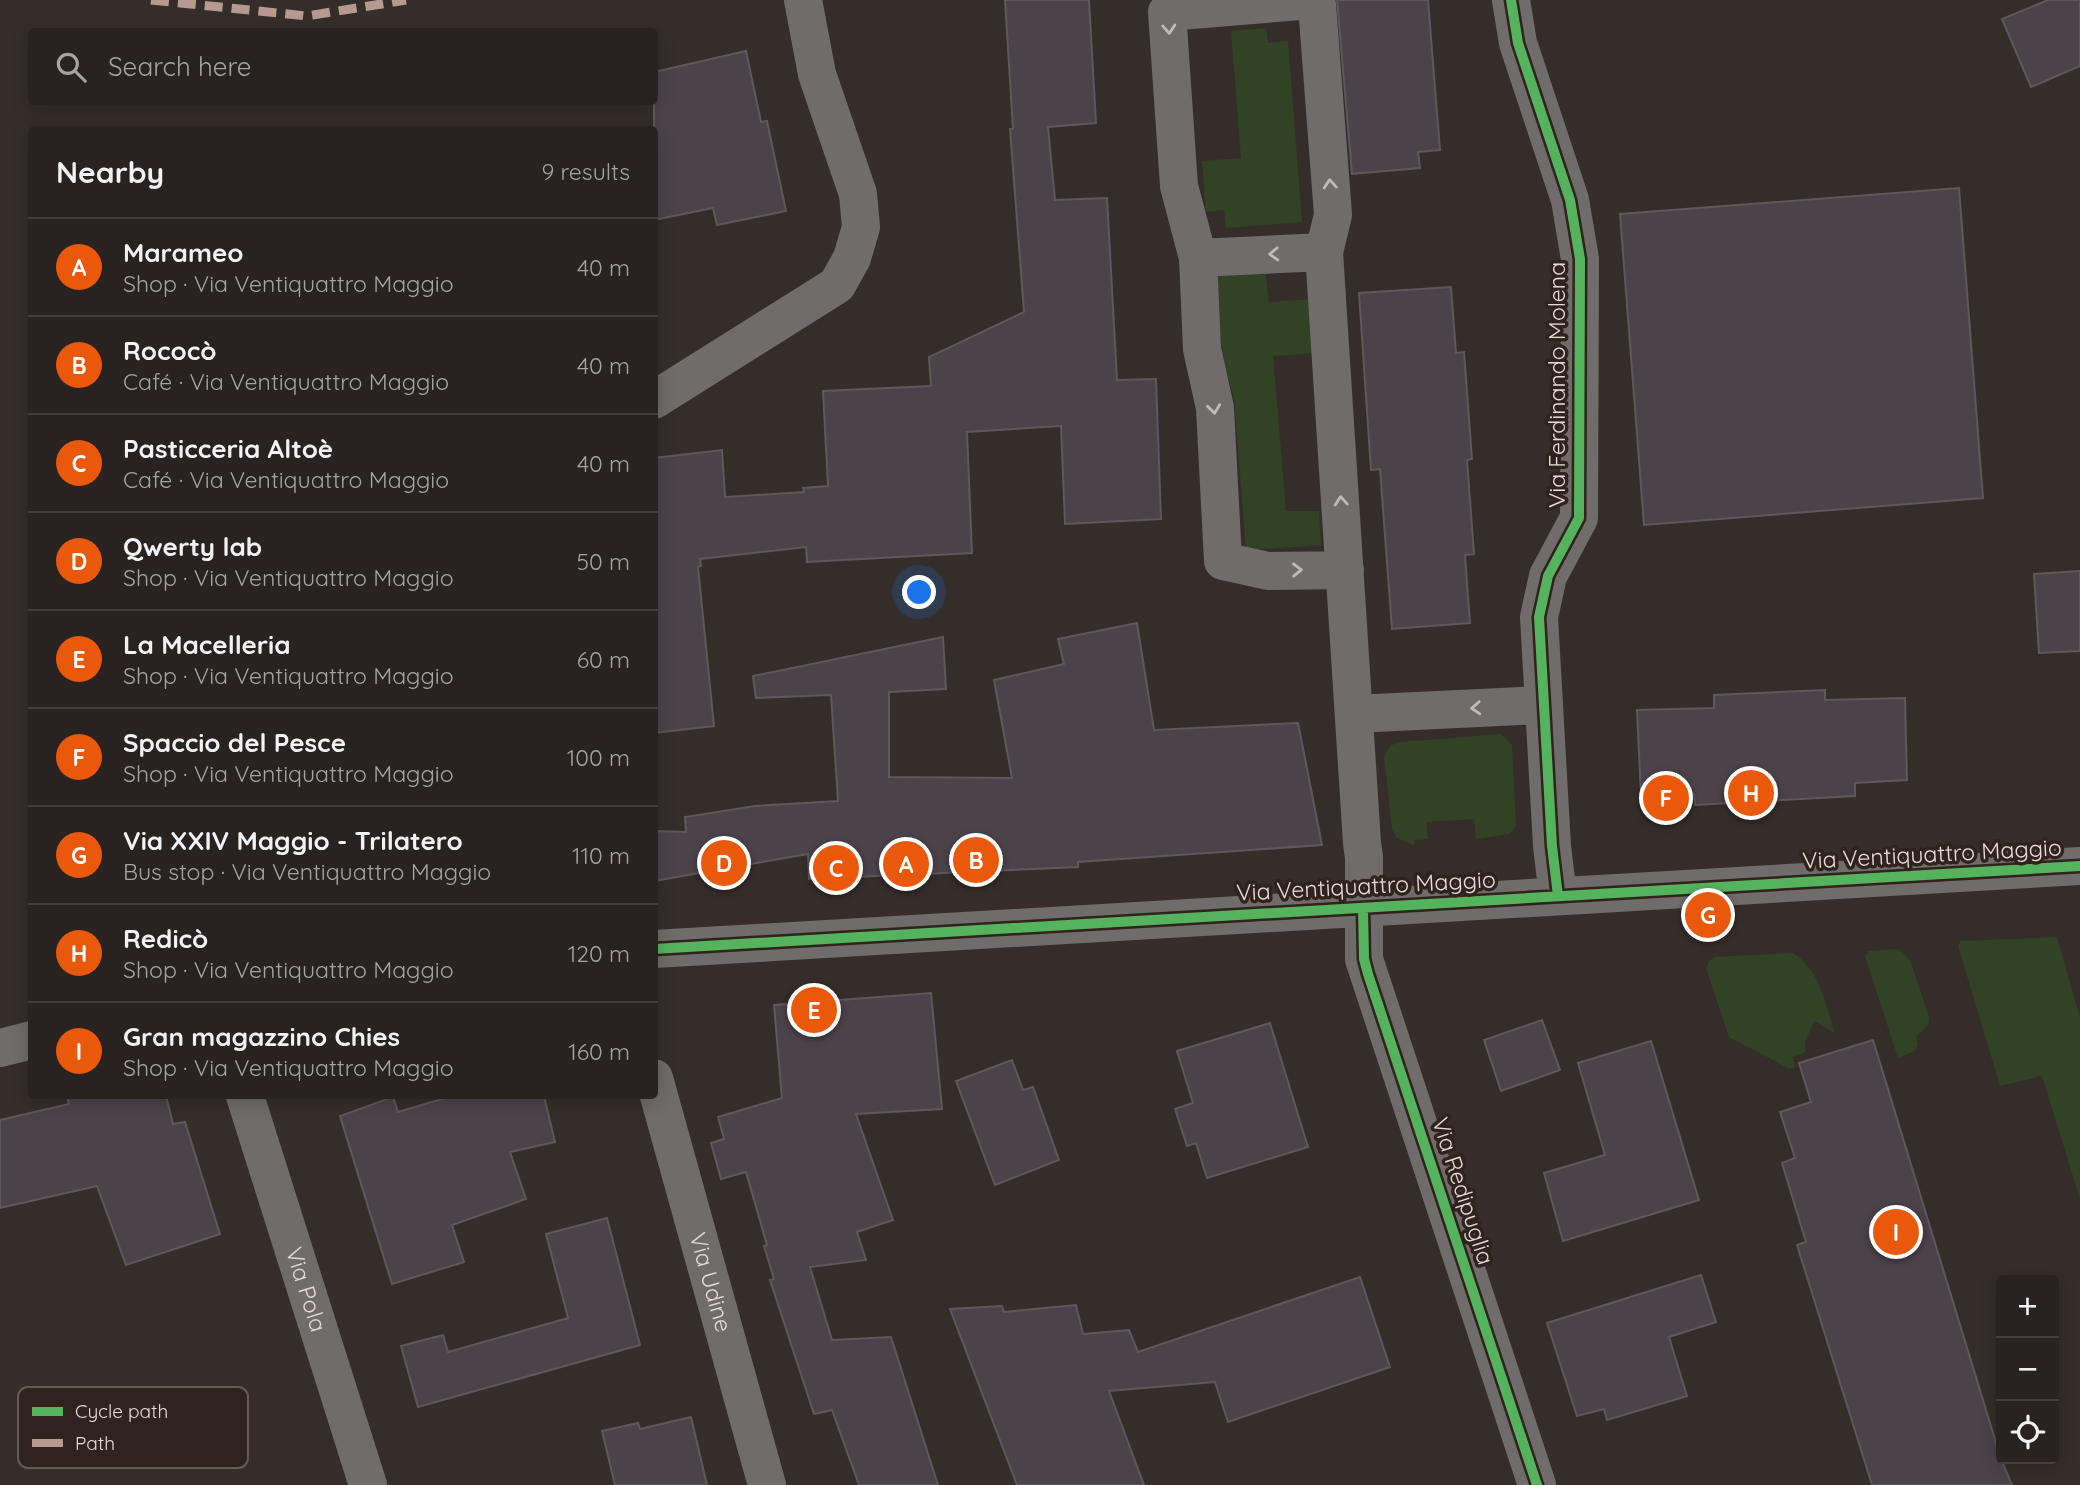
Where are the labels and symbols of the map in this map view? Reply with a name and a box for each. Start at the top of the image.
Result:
one-way arrow [1161,24,1176,35]
one-way arrow [1323,179,1338,190]
one-way arrow [1268,247,1279,262]
street label: Via Ferdinando Molena [1542,262,1571,508]
one-way arrow [1207,403,1222,415]
one-way arrow [1334,496,1349,507]
one-way arrow [1292,563,1303,578]
your location [902,575,936,609]
one-way arrow [1470,700,1481,715]
pin: H [1728,767,1774,819]
pin: F [1643,772,1689,824]
street label: Via Ventiquattro Maggio [1802,832,2062,875]
pin: B [953,834,999,886]
pin: D [701,837,747,889]
pin: A [883,838,929,890]
pin: C [813,842,859,894]
street label: Via Ventiquattro Maggio [1236,864,1496,907]
pin: G [1685,889,1731,941]
pin: E [791,984,837,1036]
street label: Via Redipuglia [1426,1114,1501,1268]
pin: I [1873,1206,1919,1258]
street label: Via Udine [684,1229,739,1335]
street label: Via Pola [280,1244,334,1335]
legend [18,1387,248,1468]
text: Cycle path [75,1399,168,1423]
text: Path [75,1431,115,1455]

